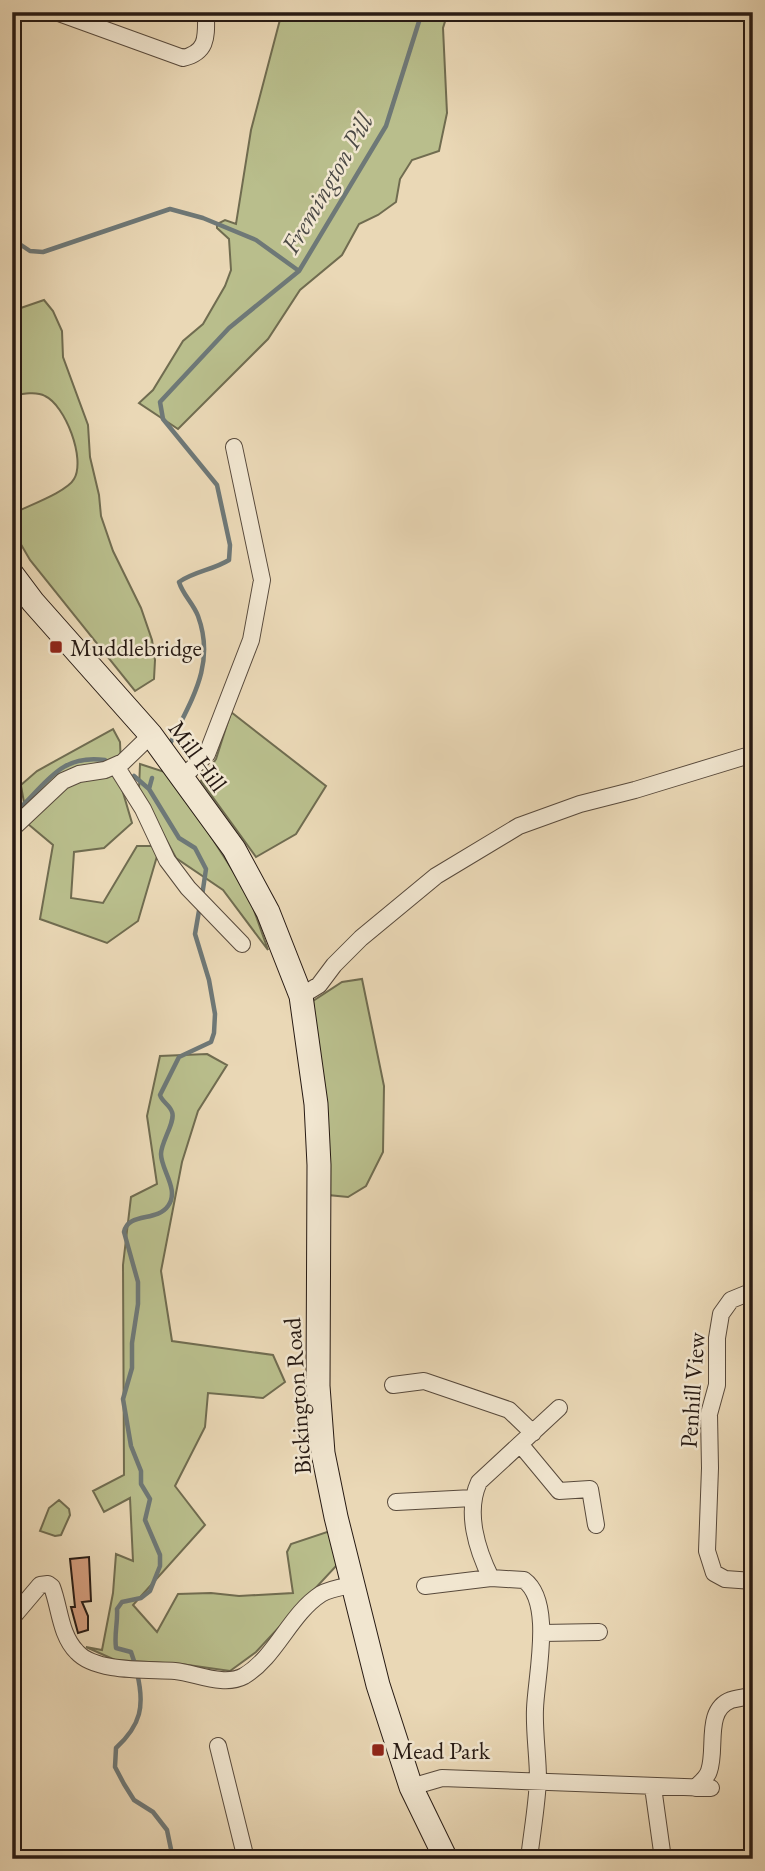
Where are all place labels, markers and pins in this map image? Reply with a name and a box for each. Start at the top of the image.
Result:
place label: Muddlebridge [70,632,202,663]
marker: Muddlebridge [48,639,64,655]
place label: Mead Park [392,1735,491,1766]
marker: Mead Park [370,1742,386,1758]

